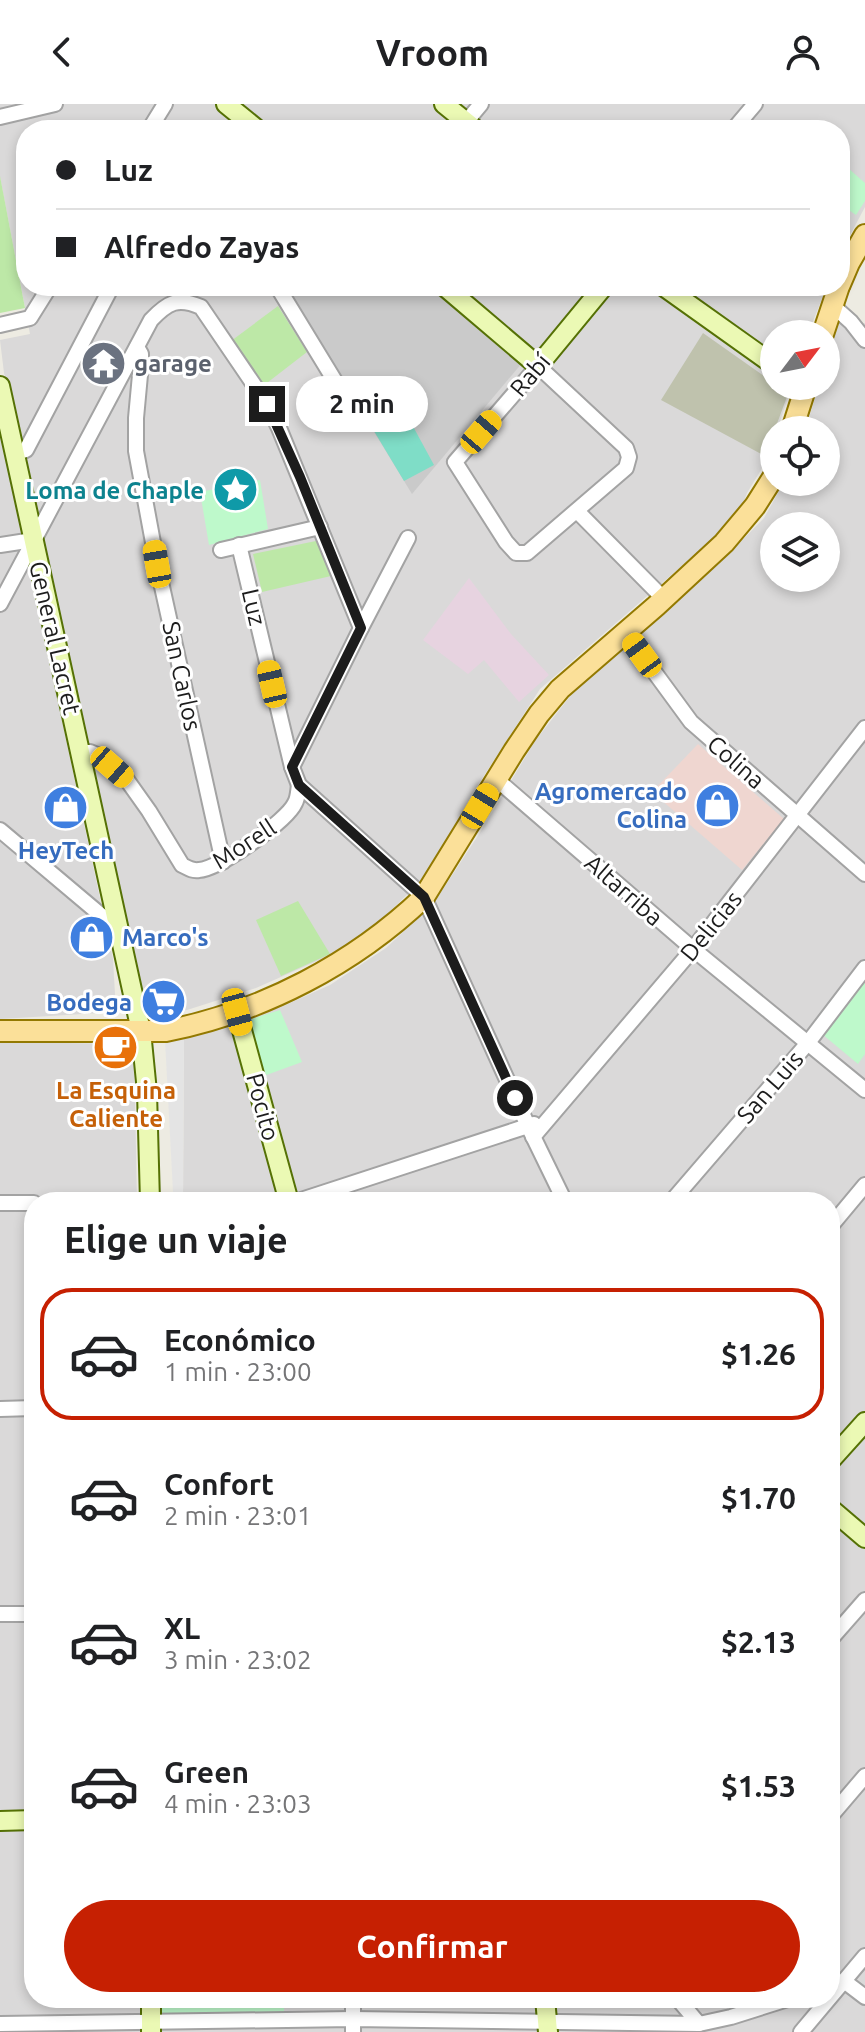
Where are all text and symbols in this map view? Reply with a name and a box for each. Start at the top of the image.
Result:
icon: back [40,30,84,74]
icon: person [781,30,825,74]
text: Vroom [376,32,489,73]
text: Luz [104,153,153,187]
text: Alfredo Zayas [104,230,299,264]
north arrow [760,320,840,400]
map controls [760,320,840,592]
temple icon: garage [79,339,127,387]
street label: Rabí [505,347,556,402]
place label: garage [134,350,212,377]
callout: 2 min [295,376,427,432]
route end [249,386,285,422]
text: 2 min [329,389,395,418]
car [456,406,506,458]
button: locate [760,416,840,496]
place icon: Loma de Chaple [211,466,259,514]
place label: Loma de Chaple [25,477,204,504]
button: layers [760,512,840,592]
car [141,538,173,590]
street label: General Lacret [24,559,86,718]
street label: Luz [237,586,271,628]
street label: San Carlos [157,619,207,733]
car [618,629,666,681]
car [255,658,289,710]
street label: Colina [702,730,770,794]
car [86,742,138,792]
place label: Agromercado Colina [535,778,687,833]
car [457,779,503,833]
shop icon: Agromercado Colina [694,781,742,829]
shop icon: HeyTech [42,784,90,832]
street label: Morell [207,814,281,874]
place label: HeyTech [18,837,114,864]
street label: Altarriba [580,849,668,931]
street label: Delicias [675,886,747,966]
shop icon: Marco's [67,913,115,961]
place label: Marco's [122,924,209,951]
supermarket icon: Bodega [139,978,187,1026]
car [219,986,255,1038]
place label: Bodega [46,989,132,1016]
cafe icon: La Esquina Caliente [92,1024,140,1072]
street label: San Luis [731,1046,809,1128]
street label: Pocito [241,1070,285,1144]
place label: La Esquina Caliente [56,1077,176,1132]
route start [497,1080,533,1116]
text: Elige un viaje [64,1219,288,1260]
icon: car [68,1318,140,1390]
text: Económico [164,1323,316,1357]
text: $1.26 [721,1337,796,1371]
text: 1 min · 23:00 [164,1357,312,1386]
icon: car [68,1462,140,1534]
text: Confort [164,1467,274,1501]
text: $1.70 [721,1481,796,1515]
text: 2 min · 23:01 [164,1501,312,1530]
icon: car [68,1606,140,1678]
text: XL [164,1611,200,1645]
text: $2.13 [721,1625,796,1659]
text: 3 min · 23:02 [164,1645,312,1674]
icon: car [68,1750,140,1822]
text: Green [164,1755,249,1789]
text: $1.53 [721,1769,796,1803]
text: 4 min · 23:03 [164,1789,312,1818]
button: Confirmar [64,1900,800,1992]

